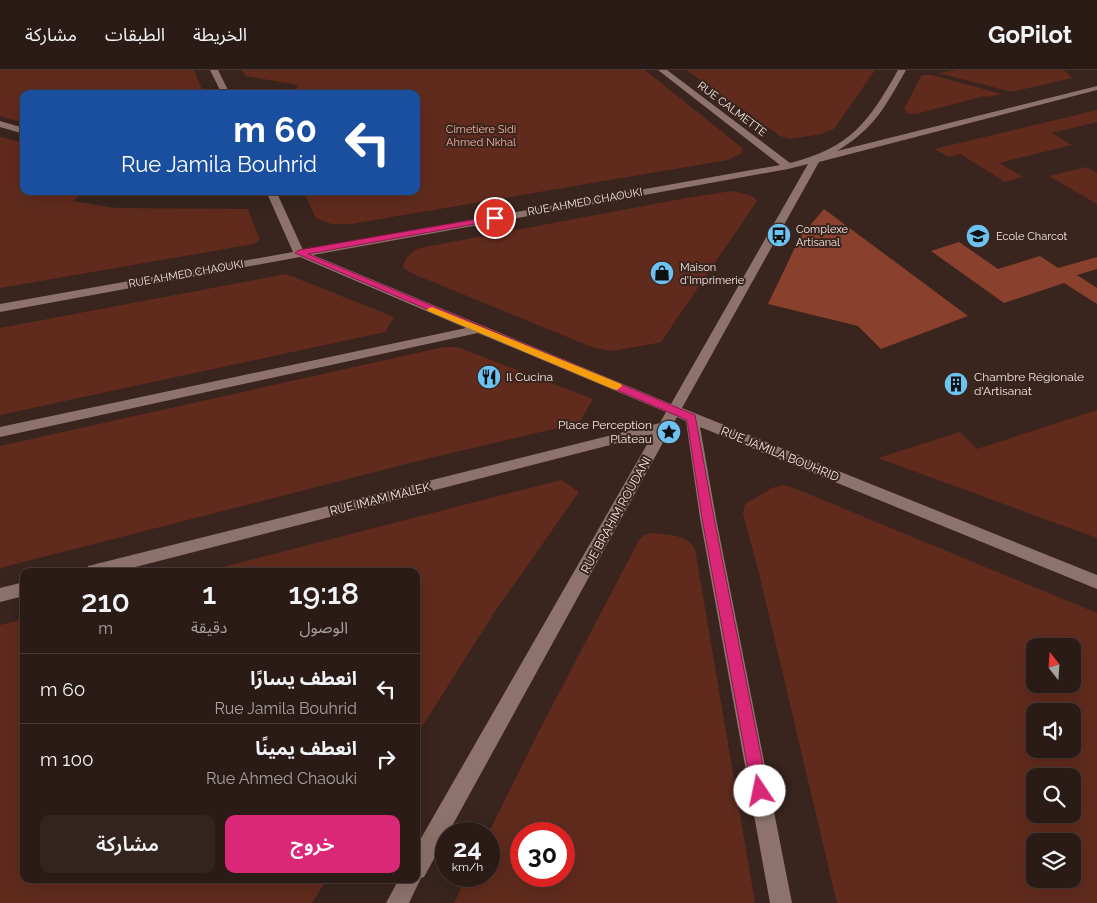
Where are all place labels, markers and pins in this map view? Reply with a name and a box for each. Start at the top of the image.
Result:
pin [474,197,516,239]
bus stop icon: Complexe Artisanal [766,222,792,248]
place label: Complexe Artisanal [796,223,849,249]
school or university icon: Ecole Charcot [965,223,991,249]
place label: Ecole Charcot [996,230,1067,243]
shop icon: Maison d'Imprimerie [649,260,675,286]
place label: Maison d'Imprimerie [680,261,745,287]
restaurant icon: Il Cucina [476,364,502,390]
place label: Il Cucina [506,370,553,384]
place label: Chambre Régionale d'Artisanat [974,370,1084,398]
building icon: Chambre Régionale d'Artisanat [943,371,969,397]
place label: Place Perception Plateau [558,418,652,446]
place icon: Place Perception Plateau [656,419,682,445]

